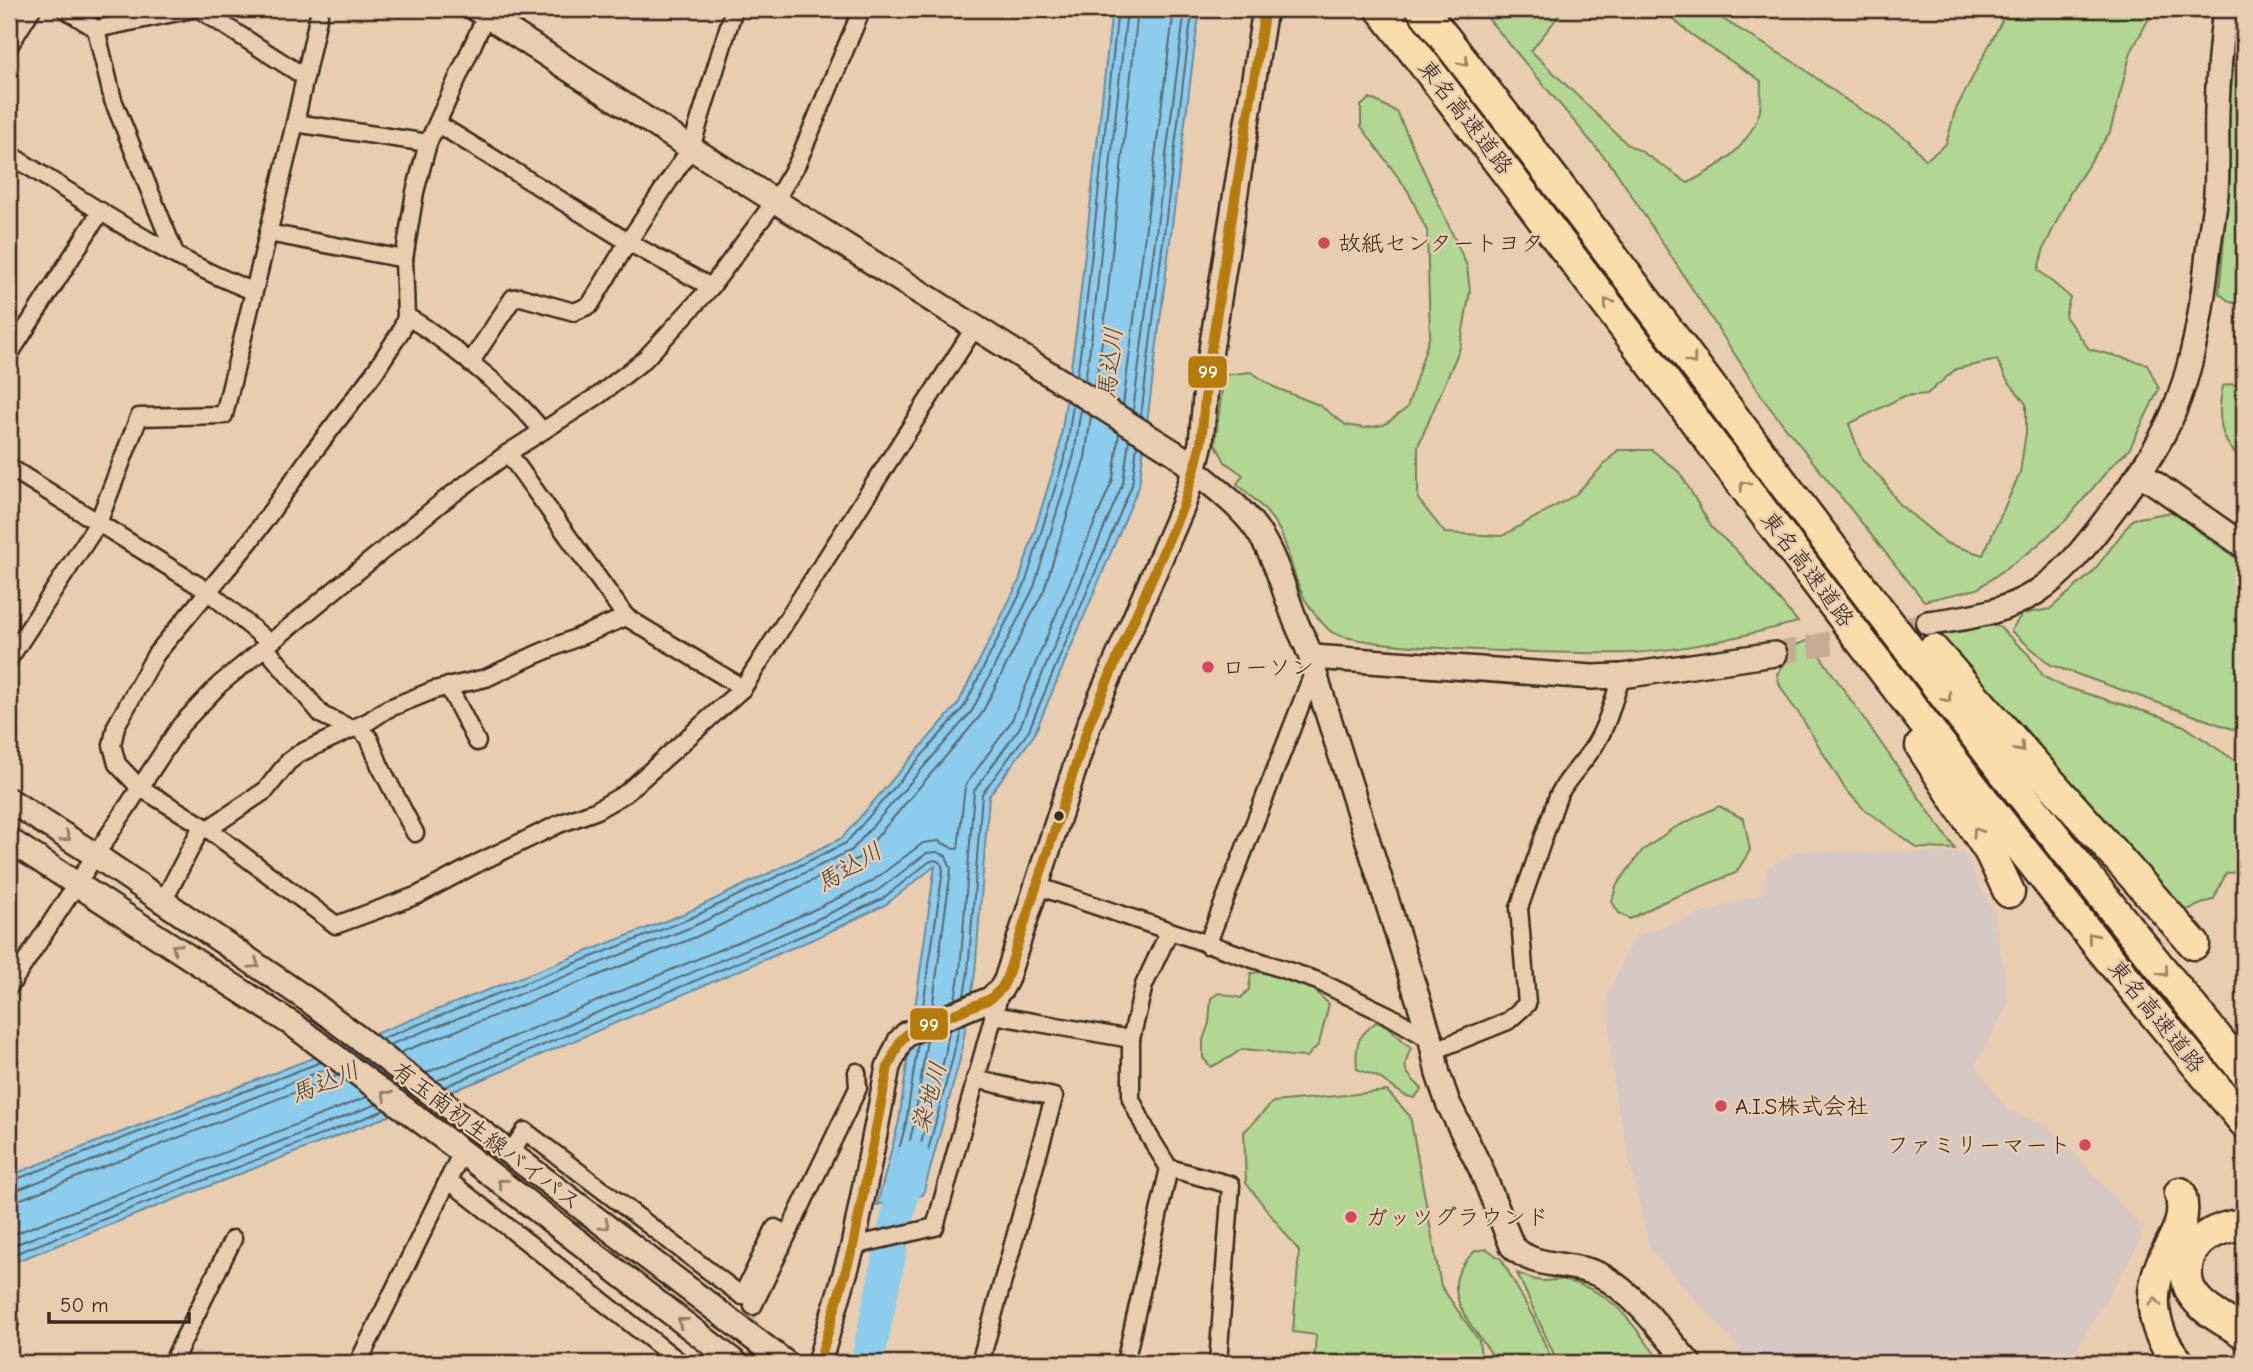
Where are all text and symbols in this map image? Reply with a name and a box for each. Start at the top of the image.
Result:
street label: 東名高速道路 [1412,55,1519,180]
one-way arrow [1456,55,1469,67]
place label: 故紙センタートヨタ [1338,230,1544,257]
marker: 故紙センタートヨタ [1316,235,1332,251]
one-way arrow [1603,298,1616,310]
water label: 馬込川 [1092,326,1128,400]
one-way arrow [1683,352,1696,365]
line badge: 99 [1187,355,1228,389]
text: 99 [1198,361,1218,383]
one-way arrow [1740,480,1752,493]
street label: 東名高速道路 [1755,506,1860,633]
place label: ローソン [1222,654,1314,681]
marker: ローソン [1200,659,1216,675]
one-way arrow [1939,690,1951,702]
one-way arrow [2012,740,2024,753]
unlabelled marker [1052,809,1066,823]
one-way arrow [1972,827,1985,840]
one-way arrow [59,828,72,841]
water label: 馬込川 [811,836,887,898]
one-way arrow [2088,932,2100,945]
one-way arrow [171,944,184,957]
street label: 東名高速道路 [2103,954,2211,1078]
one-way arrow [247,956,260,968]
one-way arrow [2155,965,2168,977]
line badge: 99 [909,1007,949,1041]
text: 99 [919,1014,939,1036]
water label: 馬込川 [286,1056,364,1108]
street label: 有玉南初生線バイパス [387,1057,586,1216]
water label: 染地川 [906,1059,952,1135]
one-way arrow [381,1091,394,1104]
place label: A.I.S株式会社 [1735,1093,1869,1120]
marker: A.I.S株式会社 [1713,1098,1729,1114]
place label: ファミリーマート [1887,1132,2071,1159]
marker: ファミリーマート [2077,1137,2093,1153]
one-way arrow [497,1178,509,1191]
place label: ガッツグラウンド [1365,1204,1549,1231]
marker: ガッツグラウンド [1343,1209,1359,1225]
one-way arrow [597,1217,610,1230]
scale bar [49,1281,189,1325]
text: 50 m [60,1293,109,1317]
one-way arrow [2147,1296,2163,1307]
one-way arrow [677,1317,689,1330]

